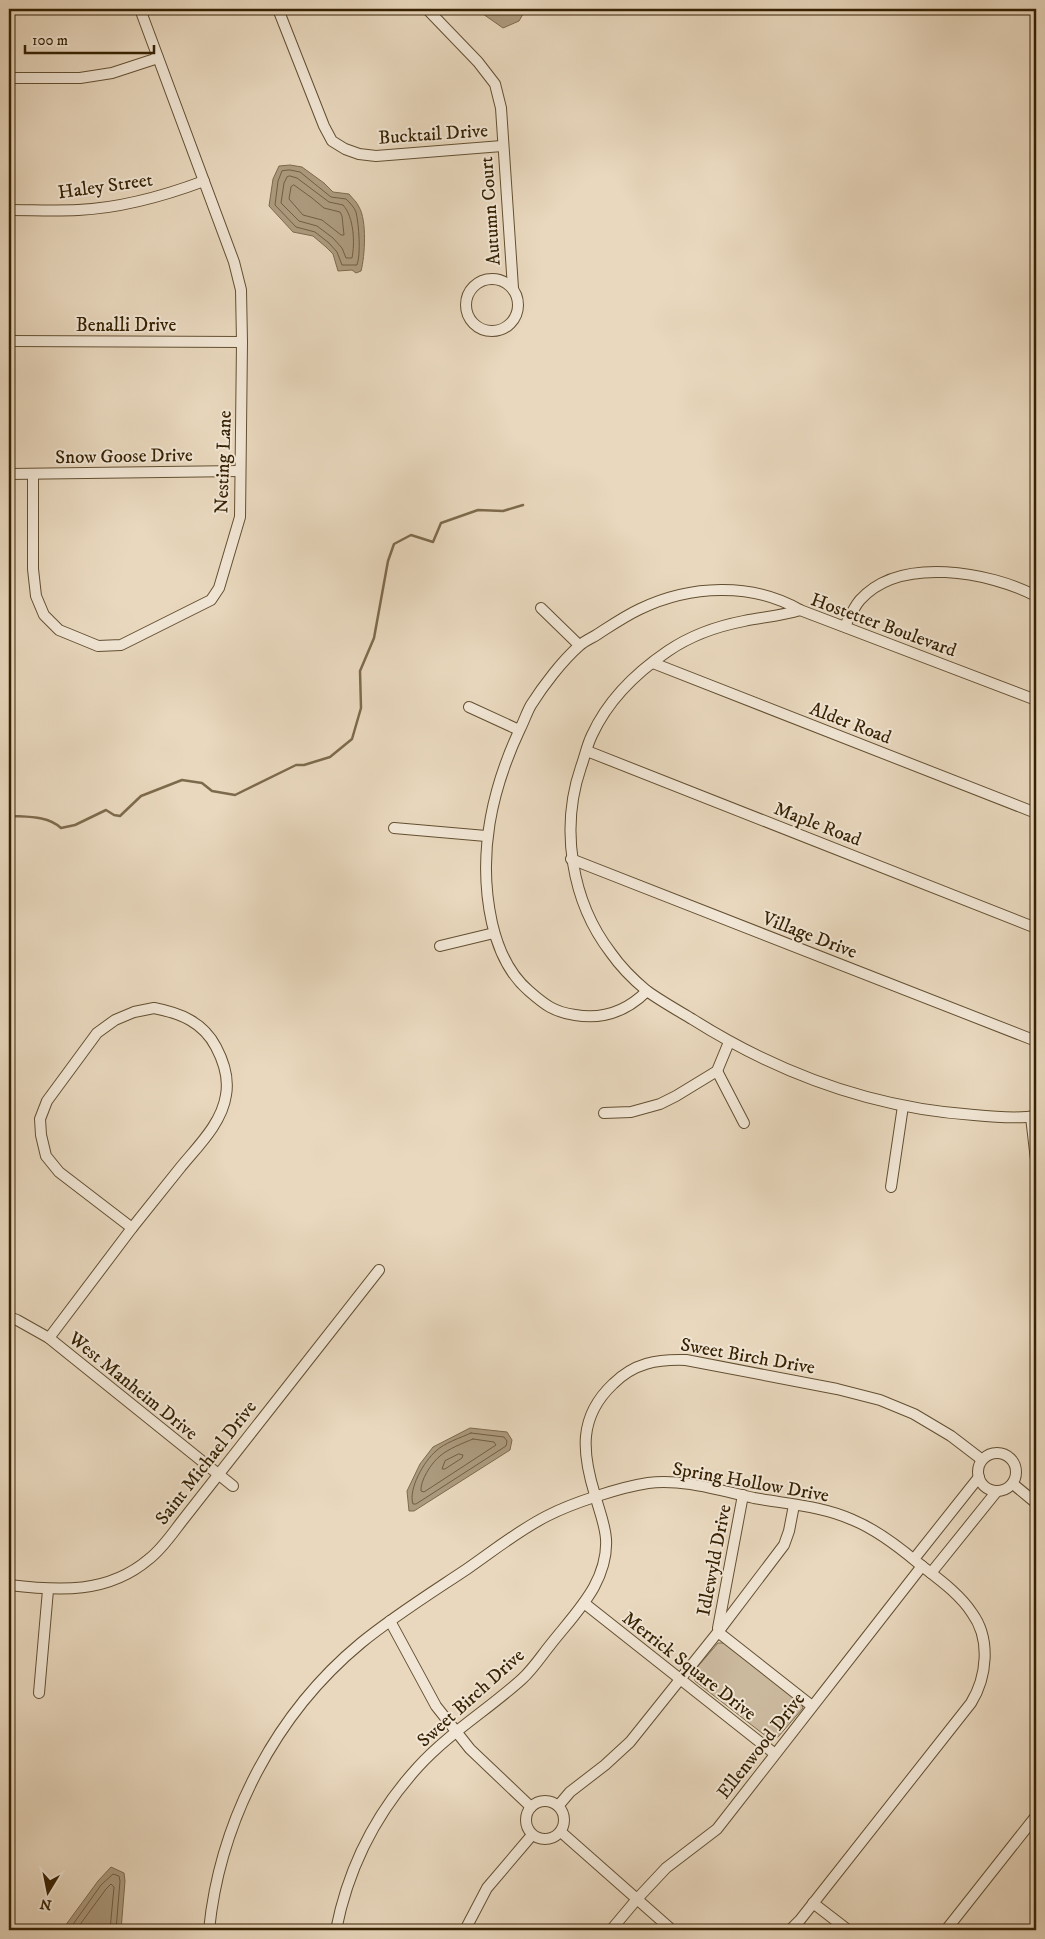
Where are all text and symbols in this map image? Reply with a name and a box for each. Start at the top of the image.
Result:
scale bar [25,22,154,54]
text: 100 m [32,31,68,50]
street label: Bucktail Drive [378,119,489,150]
street label: Autumn Court [475,156,506,266]
street label: Haley Street [56,168,154,205]
street label: Benalli Drive [76,314,176,337]
street label: Nesting Lane [210,410,237,514]
street label: Snow Goose Drive [55,444,193,469]
street label: Hostetter Boulevard [808,588,960,663]
street label: Alder Road [806,697,895,750]
street label: Maple Road [770,797,865,852]
street label: Village Drive [758,906,860,964]
street label: West Manheim Drive [63,1326,202,1445]
street label: Sweet Birch Drive [679,1333,817,1380]
street label: Saint Michael Drive [151,1396,262,1530]
street label: Spring Hollow Drive [671,1457,831,1508]
street label: Idlewyld Drive [692,1503,737,1618]
street label: Merrick Square Drive [617,1607,761,1726]
street label: Sweet Birch Drive [413,1644,529,1752]
street label: Ellenwood Drive [712,1688,810,1804]
north arrow [22,1866,72,1916]
text: N [38,1894,53,1914]

